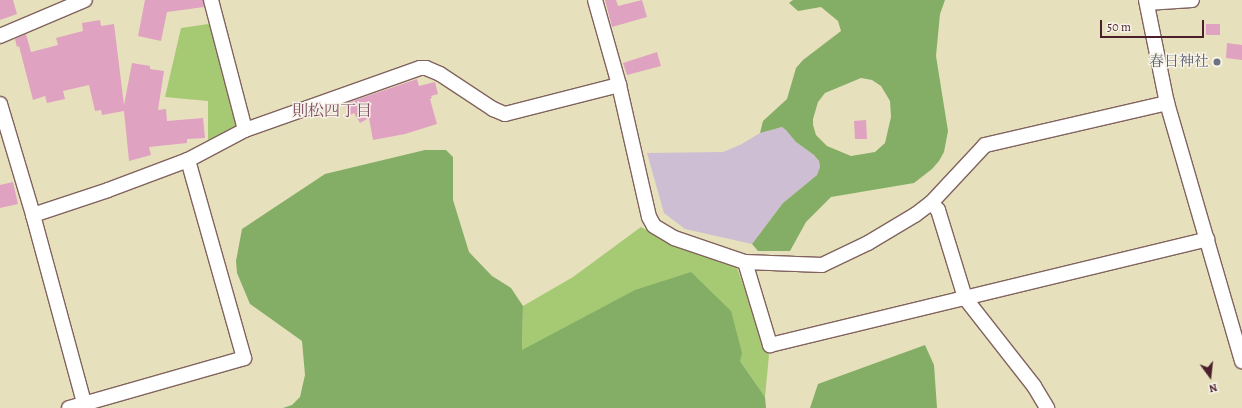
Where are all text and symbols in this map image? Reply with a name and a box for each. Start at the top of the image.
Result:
scale bar [1102,12,1206,38]
text: 50 m [1107,19,1131,35]
place label: 春日神社 [1149,53,1209,71]
marker: 春日神社 [1212,57,1222,67]
district label: 則松四丁目 [292,101,372,121]
north arrow [1190,356,1230,396]
text: N [1207,380,1219,396]

